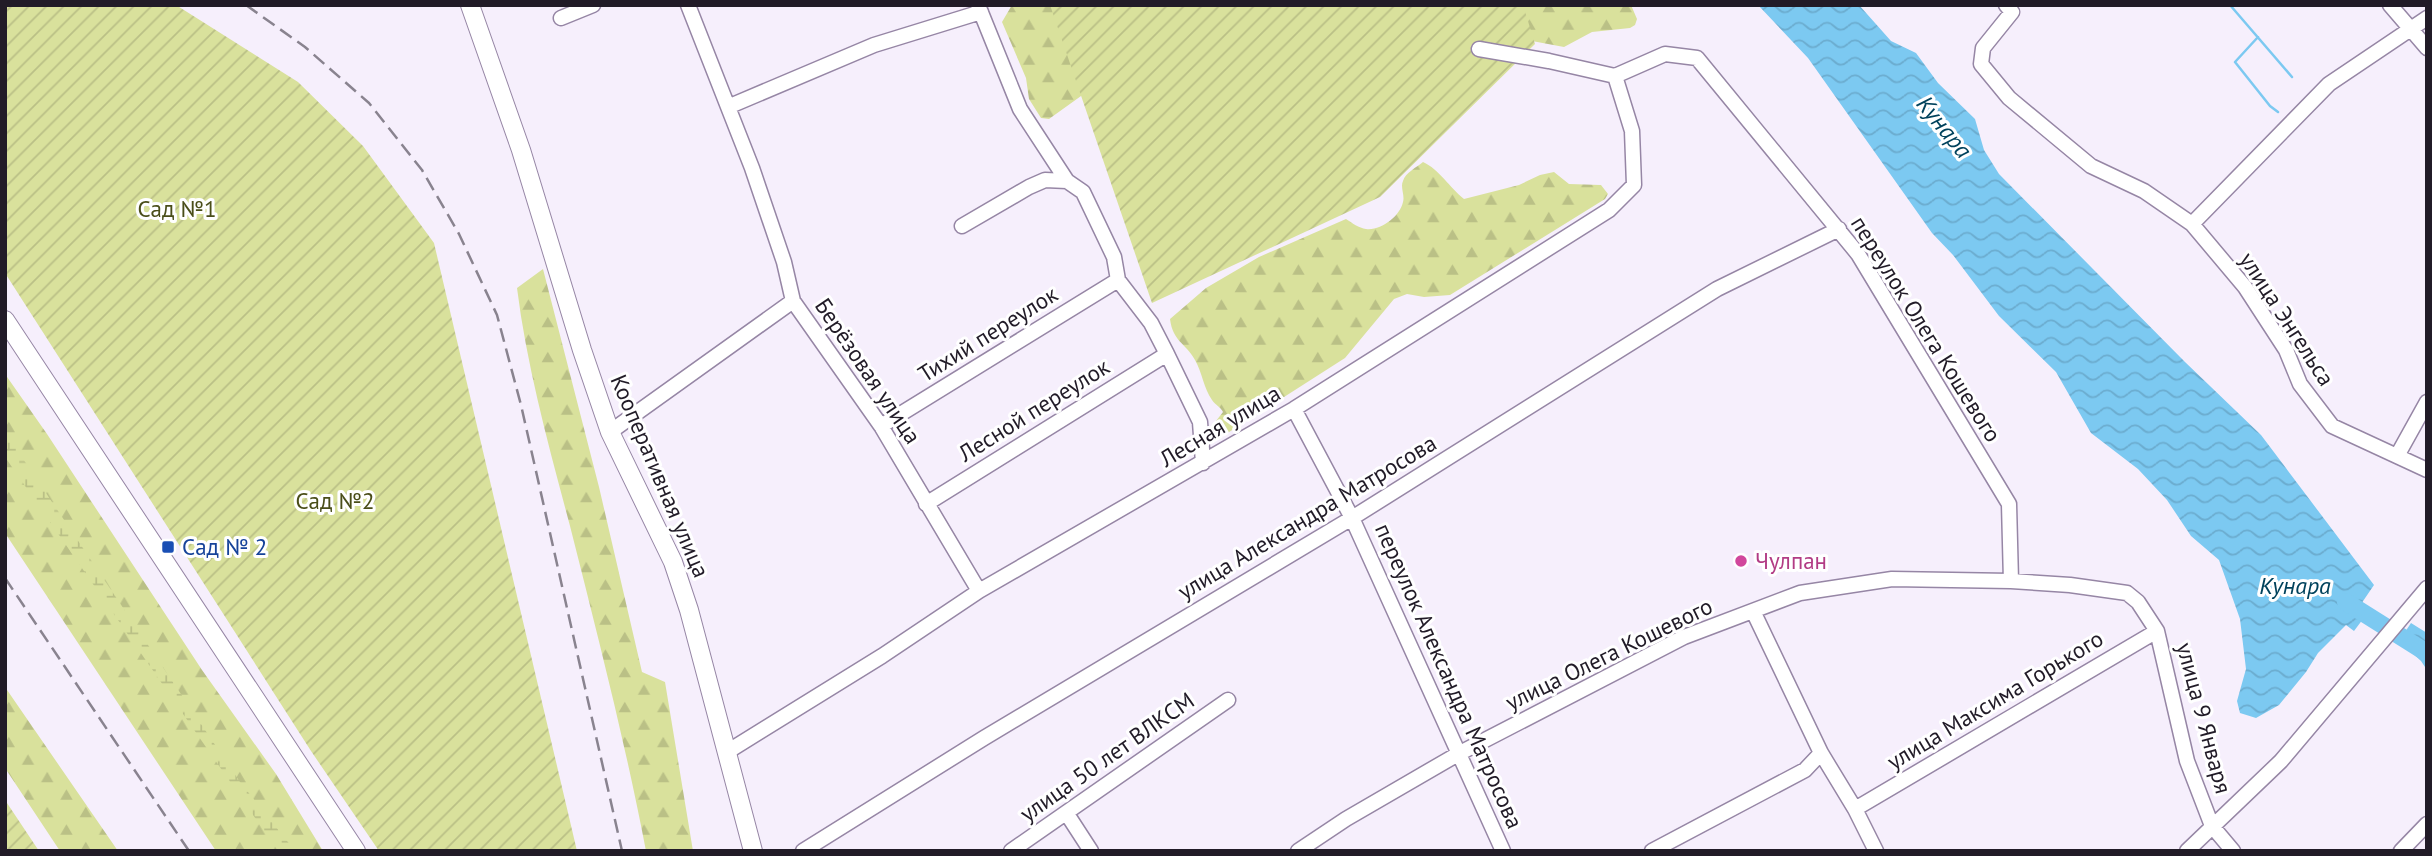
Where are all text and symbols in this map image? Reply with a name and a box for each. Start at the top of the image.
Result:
water label: Кунара [1910,89,1979,164]
park label: Сад №1 [137,194,217,223]
street label: переулок Олега Кошевого [1845,210,2008,447]
street label: улица Энгельса [2233,246,2341,391]
street label: Тихий переулок [913,279,1063,388]
street label: Берёзовая улица [809,292,928,449]
street label: Лесной переулок [952,352,1115,468]
street label: Кооперативная улица [605,370,716,582]
street label: Лесная улица [1153,378,1285,473]
street label: улица Александра Матросова [1172,428,1441,605]
park label: Сад №2 [295,486,375,515]
street label: переулок Александра Матросова [1369,519,1530,833]
place label: Сад № 2 [182,532,267,561]
marker: Сад № 2 [160,539,176,555]
place label: Чулпан [1755,546,1827,575]
marker: Чулпан [1733,553,1749,569]
water label: Кунара [2259,570,2331,601]
street label: улица Олега Кошевого [1501,591,1717,716]
street label: улица Максима Горького [1881,624,2108,776]
street label: улица 9 Января [2170,639,2239,797]
street label: улица 50 лет ВЛКСМ [1014,686,1200,828]

